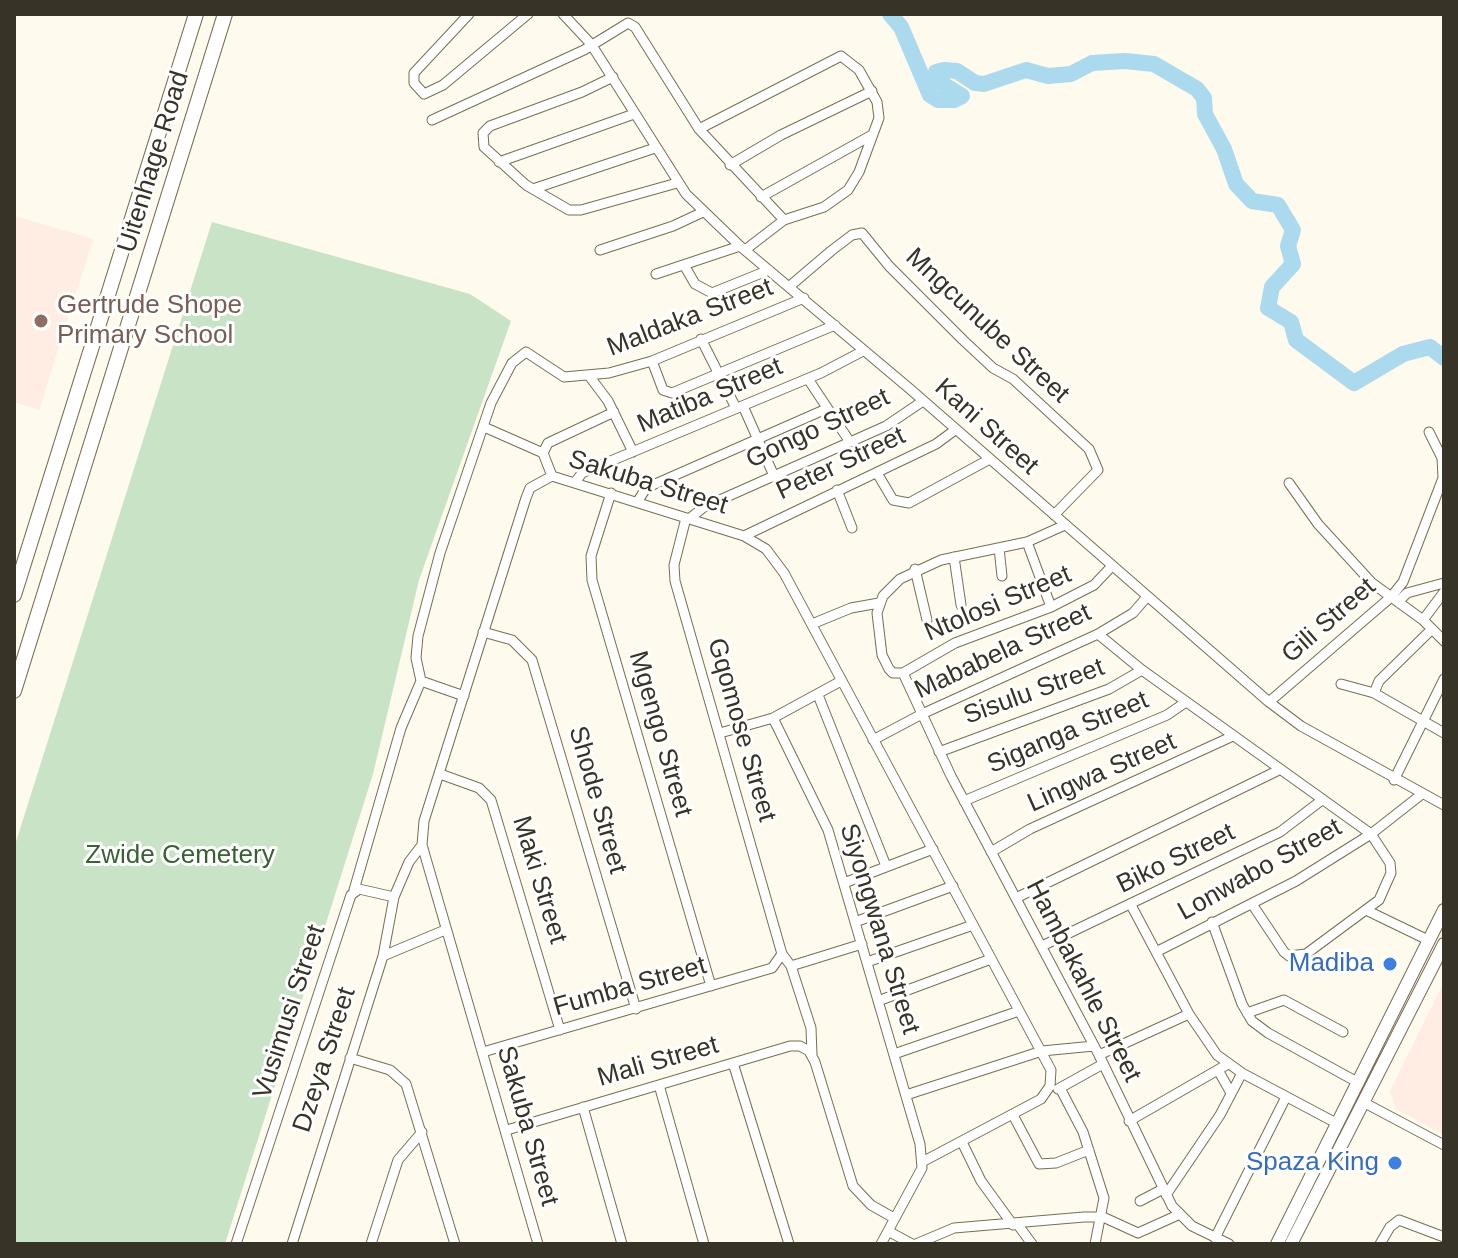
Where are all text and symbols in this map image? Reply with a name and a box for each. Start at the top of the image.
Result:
street label: Uitenhage Road [112,68,196,256]
street label: Mngcunube Street [899,242,1075,410]
street label: Maldaka Street [603,272,777,364]
place label: Gertrude Shope Primary School [57,290,242,352]
marker: Gertrude Shope Primary School [32,312,50,330]
street label: Matiba Street [633,351,787,441]
street label: Kani Street [928,372,1044,482]
street label: Gongo Street [741,382,895,476]
street label: Peter Street [772,421,910,507]
street label: Sakuba Street [565,444,731,522]
street label: Ntolosi Street [920,559,1076,649]
street label: Gili Street [1276,572,1382,670]
street label: Mababela Street [910,598,1096,706]
street label: Gqomose Street [700,635,782,825]
street label: Mgengo Street [621,648,699,820]
street label: Sisulu Street [959,652,1109,732]
street label: Siganga Street [983,685,1153,781]
street label: Shode Street [561,723,633,877]
street label: Lingwa Street [1023,726,1181,820]
street label: Lonwabo Street [1173,812,1347,928]
street label: Maki Street [505,813,573,947]
street label: Biko Street [1112,817,1240,901]
street label: Siyongwana Street [832,820,926,1038]
park label: Zwide Cemetery [85,840,275,872]
street label: Hambakahle Street [1019,875,1147,1087]
street label: Vusimusi Street [247,921,333,1103]
place label: Madiba [1289,948,1374,980]
street label: Fumba Street [550,950,710,1024]
marker: Madiba [1381,955,1399,973]
street label: Dzeya Street [287,984,363,1136]
street label: Mali Street [594,1030,722,1094]
street label: Sakuba Street [489,1043,565,1209]
place label: Spaza King [1246,1147,1379,1179]
marker: Spaza King [1386,1154,1404,1172]

